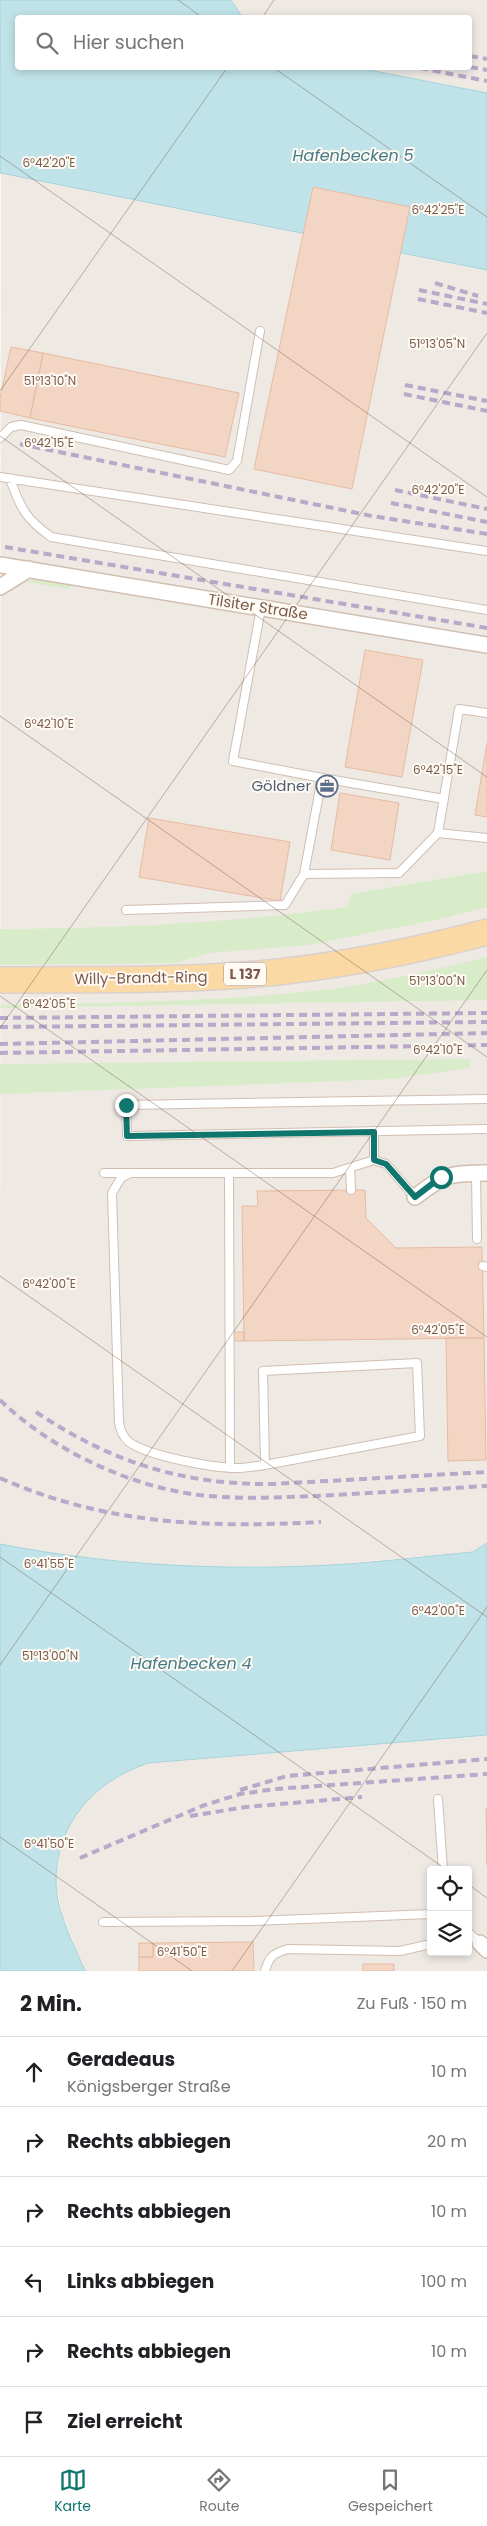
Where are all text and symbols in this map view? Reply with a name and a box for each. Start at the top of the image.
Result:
search box [15,15,472,70]
icon: search [33,29,61,57]
text: Hier suchen [73,29,184,56]
water label: Hafenbecken 5 [293,144,413,167]
text: 6°42'20"E [23,154,76,171]
text: 6°42'25"E [412,201,465,218]
text: 51°13'05"N [409,335,465,352]
text: 51°13'10"N [24,372,76,389]
text: 6°42'15"E [24,434,74,451]
text: 6°42'20"E [412,481,465,498]
street label: Tilsiter Straße [207,588,310,625]
text: 6°42'10"E [24,715,74,732]
text: 6°42'15"E [413,761,463,778]
office icon: Göldner [315,774,339,798]
place label: Göldner [251,775,311,796]
road number: L 137 [224,962,266,986]
street label: Willy-Brandt-Ring [74,966,208,989]
text: 51°13'00"N [409,972,465,989]
text: 6°42'05"E [22,995,76,1012]
text: 6°42'10"E [413,1041,463,1058]
route end [115,1094,138,1117]
route start [430,1166,453,1189]
text: 6°42'00"E [22,1275,76,1292]
text: 6°42'05"E [411,1321,465,1338]
text: 6°41'55"E [24,1555,74,1572]
text: 6°42'00"E [411,1602,465,1619]
text: 51°13'00"N [22,1647,78,1664]
water label: Hafenbecken 4 [131,1652,251,1675]
text: 6°41'50"E [24,1835,74,1852]
map controls [427,1866,472,1956]
button: locate [427,1866,472,1911]
button: layers [427,1911,472,1956]
text: 6°41'50"E [157,1943,207,1960]
text: 2 Min. [20,1989,82,2018]
text: Zu Fuß · 150 m [357,1992,467,2015]
text: Geradeaus [67,2046,175,2073]
icon: ahead [20,2058,48,2086]
text: 10 m [431,2060,467,2083]
text: Königsberger Straße [67,2075,231,2098]
icon: right [20,2128,48,2156]
text: Rechts abbiegen [67,2128,231,2155]
text: 20 m [427,2130,467,2153]
icon: right [20,2198,48,2226]
text: Rechts abbiegen [67,2198,231,2225]
text: 10 m [431,2200,467,2223]
icon: left [20,2268,48,2296]
text: Links abbiegen [67,2268,214,2295]
text: 100 m [421,2270,467,2293]
icon: right [20,2338,48,2366]
text: Rechts abbiegen [67,2338,231,2365]
text: 10 m [431,2340,467,2363]
icon: arrive [20,2408,48,2436]
text: Ziel erreicht [67,2408,183,2435]
tab: Karte [54,2466,91,2517]
tab: Route [199,2466,240,2517]
tab: Gespeichert [348,2466,433,2517]

